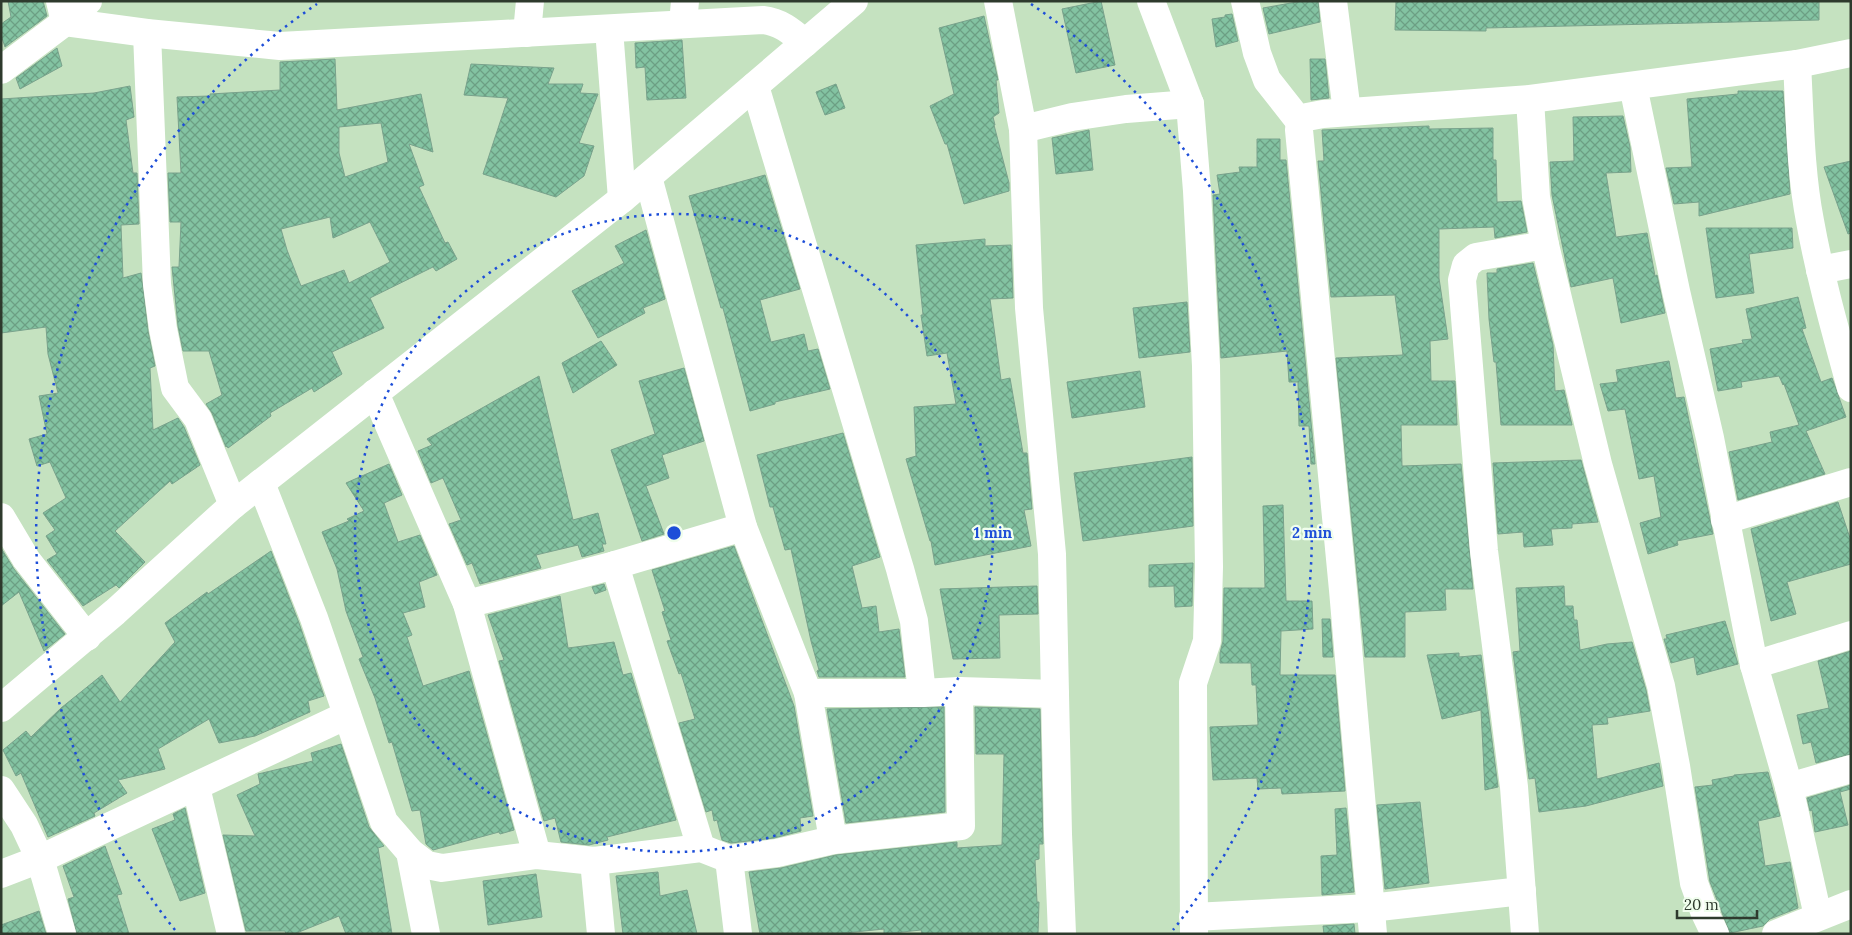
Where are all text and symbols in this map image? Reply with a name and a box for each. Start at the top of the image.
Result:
text: 1 min [974,523,1013,542]
text: 2 min [1292,523,1333,542]
centre of rings [665,524,683,542]
scale bar [1677,888,1757,920]
text: 20 m [1684,895,1719,914]

